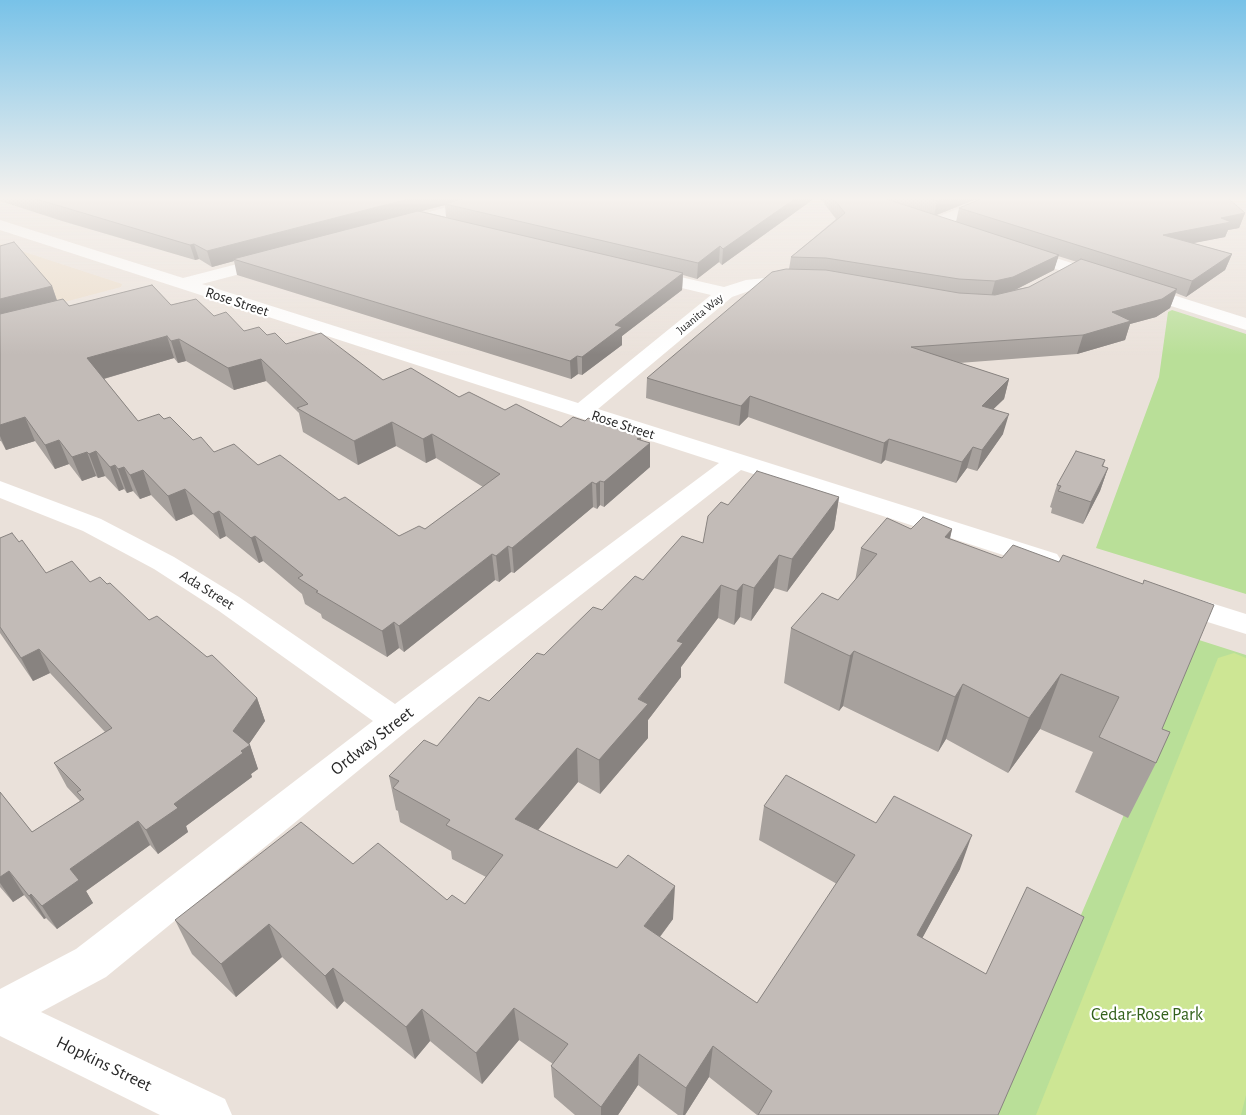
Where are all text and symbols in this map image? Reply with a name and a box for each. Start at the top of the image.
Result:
street label: Rose Street [203,283,271,321]
street label: Juanita Way [674,291,726,337]
street label: Rose Street [589,406,657,444]
street label: Ada Street [176,566,238,614]
street label: Ordway Street [326,702,418,780]
park label: Cedar-Rose Park [1091,1004,1203,1026]
street label: Hopkins Street [53,1032,155,1096]

